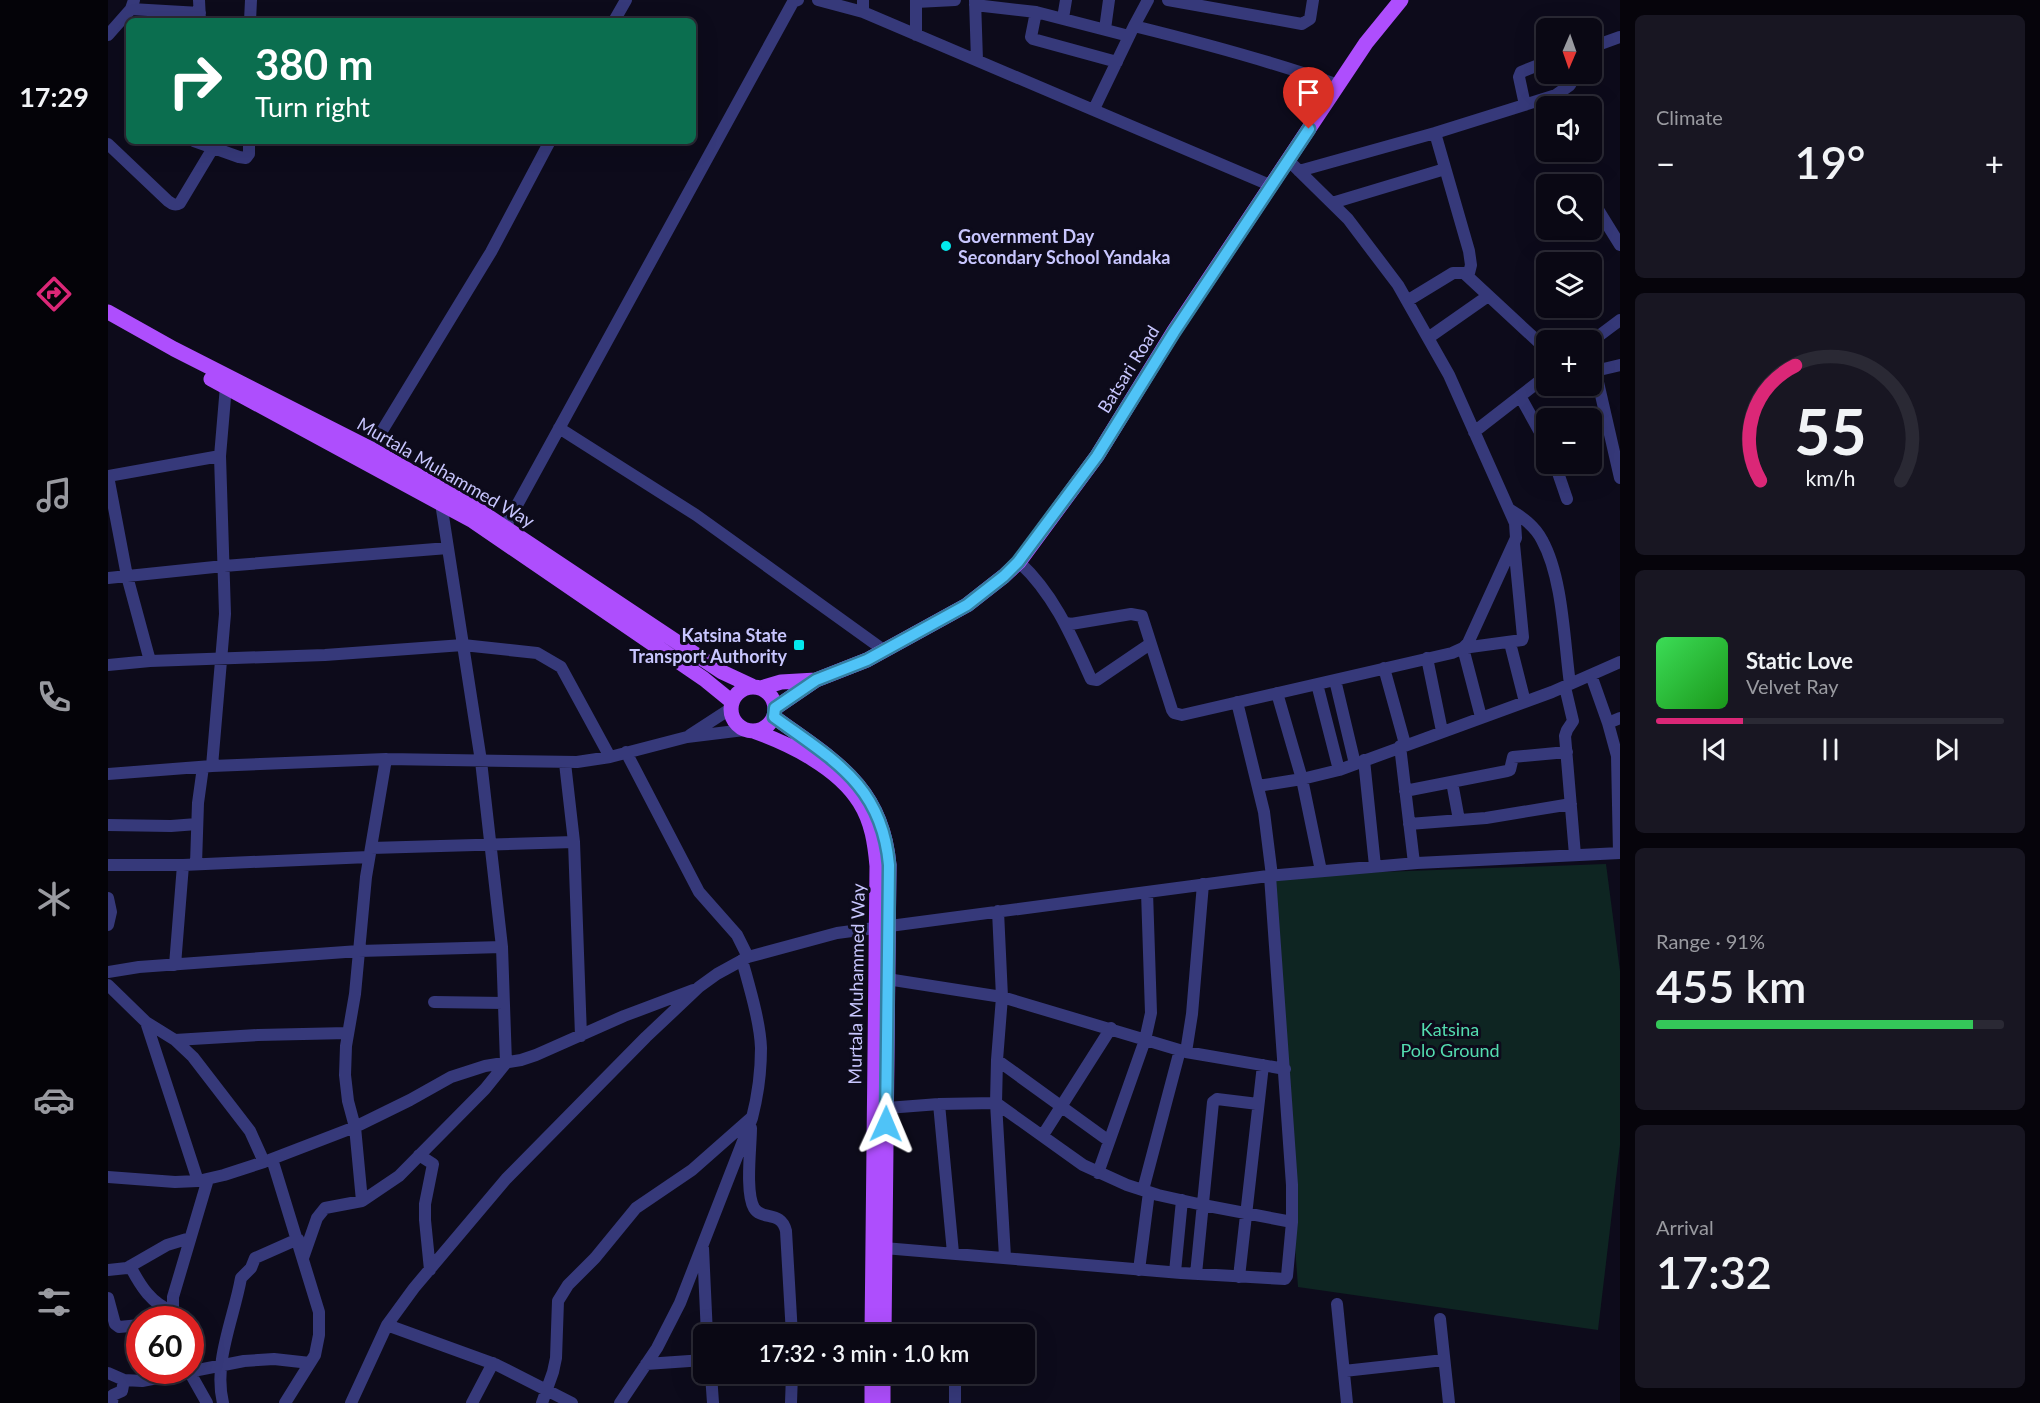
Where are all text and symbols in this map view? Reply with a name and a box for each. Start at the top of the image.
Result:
north arrow [1536,18,1602,84]
map controls [1536,18,1602,474]
text: 380 m [255,39,373,89]
icon: right [156,42,234,120]
pin [1283,67,1334,129]
icon: arrive [1292,76,1325,109]
text: 17:29 [19,80,89,113]
text: Turn right [255,90,370,123]
button: sound [1536,96,1602,162]
text: Climate [1656,105,1723,129]
text: 19° [1795,135,1865,189]
text: − [1656,143,1675,183]
text: + [1985,143,2004,183]
button: search [1536,174,1602,240]
place label: Government Day Secondary School Yandaka [958,225,1170,268]
marker: Government Day Secondary School Yandaka [939,239,953,253]
button: layers [1536,252,1602,318]
icon: directions [33,273,75,315]
street label: Batsari Road [1092,321,1164,417]
button: + [1536,330,1602,396]
text: 55 [1794,393,1866,468]
button: − [1536,408,1602,474]
street label: Murtala Muhammed Way [353,412,539,532]
text: km/h [1805,465,1855,491]
icon: music [33,474,75,516]
place label: Katsina State Transport Authority [629,624,788,667]
marker: Katsina State Transport Authority [792,638,806,652]
text: Static Love [1746,647,1853,674]
text: Velvet Ray [1746,674,1839,698]
icon: phone [33,676,75,718]
icon: previous [1698,733,1731,766]
icon: pause [1814,733,1847,766]
icon: next [1930,733,1963,766]
icon: climate [33,878,75,920]
street label: Murtala Muhammed Way [843,883,869,1085]
text: Range · 91% [1656,929,1765,953]
text: 455 km [1656,959,1806,1013]
park label: Katsina Polo Ground [1400,1018,1500,1061]
icon: car [33,1079,75,1121]
position arrow [854,1092,918,1156]
text: Arrival [1656,1215,1714,1239]
text: 17:32 [1656,1245,1772,1299]
icon: filters [33,1281,75,1323]
speed limit sign: 60 [126,1306,204,1384]
text: 17:32 · 3 min · 1.0 km [759,1340,969,1367]

